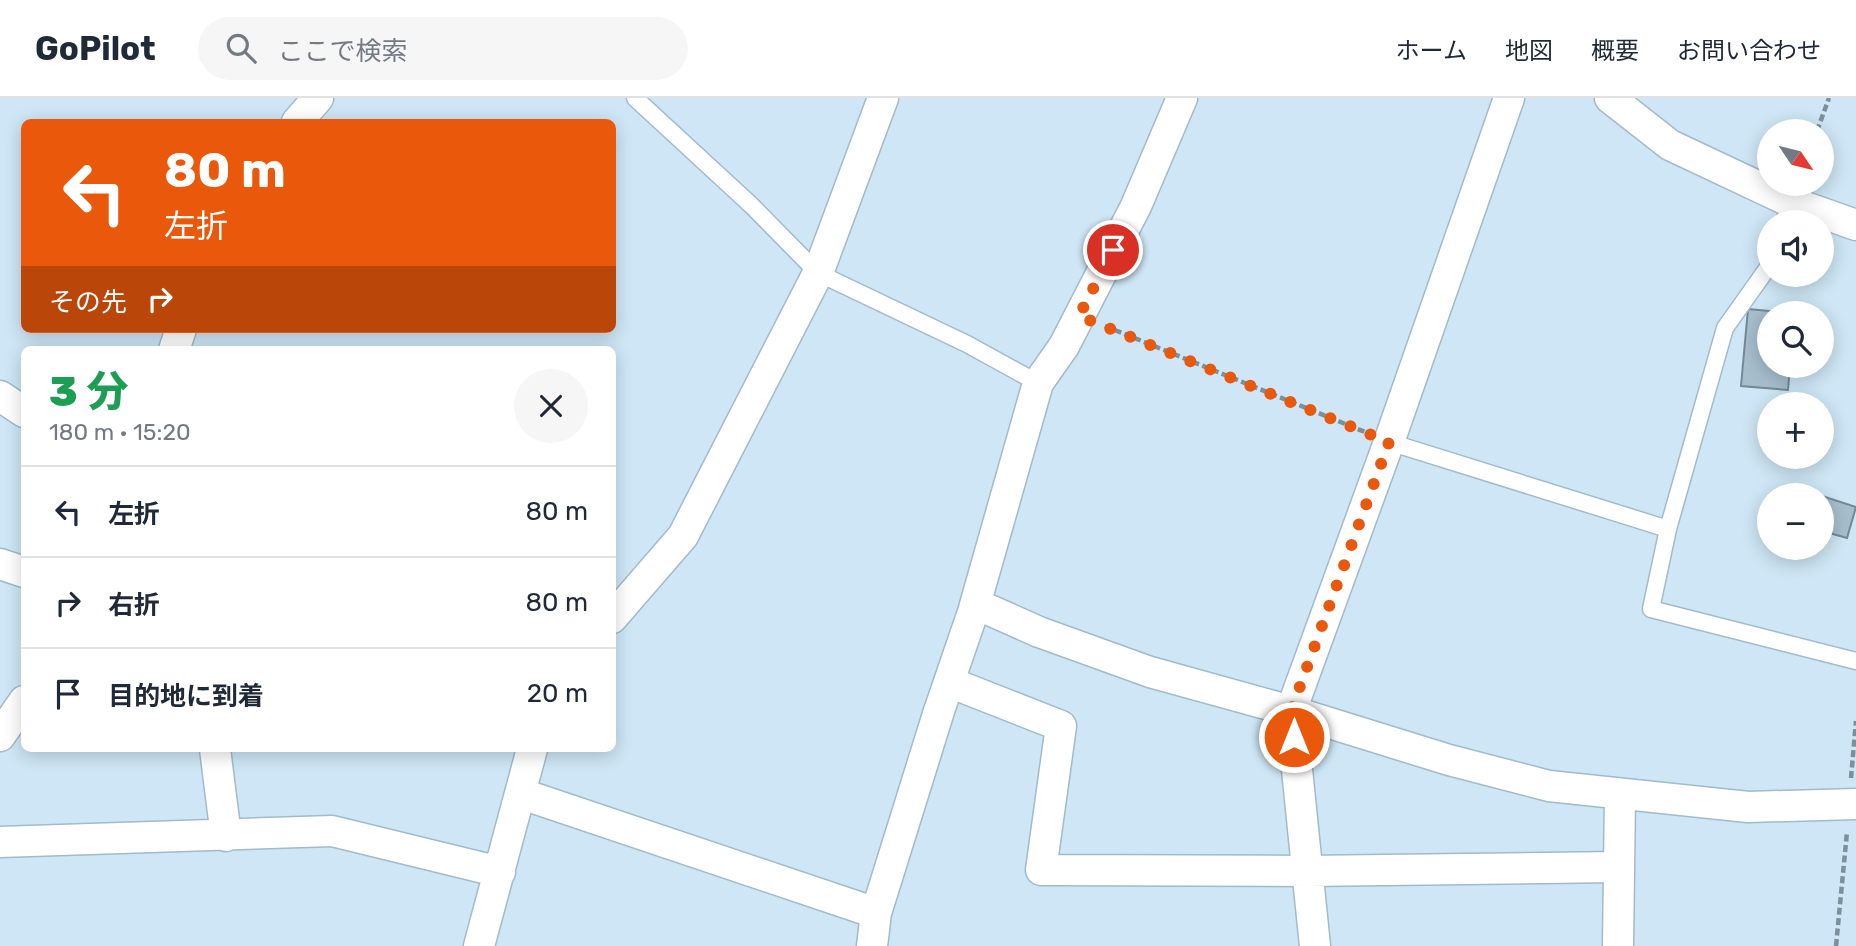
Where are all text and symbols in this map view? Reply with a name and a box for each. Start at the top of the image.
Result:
search box [198,17,688,80]
text: GoPilot [35,29,156,68]
icon: search [222,29,260,67]
text: ここで検索 [278,36,408,67]
text: ホーム [1396,37,1467,65]
text: 地図 [1505,37,1553,65]
text: 概要 [1591,37,1639,65]
text: お問い合わせ [1677,37,1821,65]
north arrow [1757,119,1834,196]
map controls [1757,119,1834,560]
text: 80 m [164,141,286,199]
icon: left [49,147,140,238]
text: 左折 [164,207,228,245]
button: sound [1757,210,1834,287]
pin [1083,220,1143,280]
icon: arrive [1094,231,1132,269]
icon: right [141,280,179,318]
text: その先 [49,287,127,318]
button: search [1757,301,1834,378]
text: 3 分 [49,367,128,417]
button: close [514,369,588,443]
button: + [1757,392,1834,469]
text: 180 m · 15:20 [49,418,191,446]
button: − [1757,483,1834,560]
icon: left [49,493,87,531]
text: 80 m [525,496,588,527]
text: 左折 [108,499,160,530]
icon: right [49,584,87,622]
text: 80 m [525,587,588,618]
text: 右折 [108,590,160,621]
icon: arrive [49,675,87,713]
text: 20 m [527,678,588,709]
text: 目的地に到着 [108,681,264,712]
position arrow [1257,700,1331,774]

